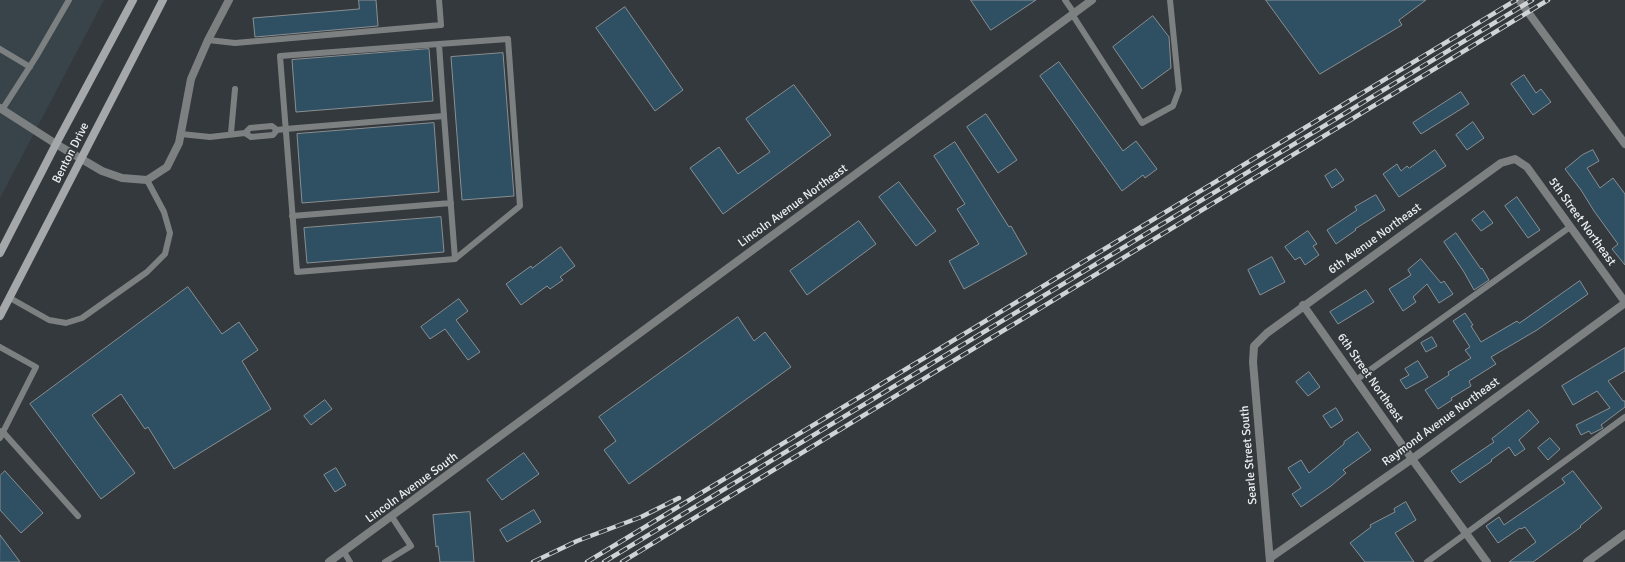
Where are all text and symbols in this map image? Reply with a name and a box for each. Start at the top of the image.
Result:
street label: Benton Drive [50,120,92,186]
street label: Lincoln Avenue Northeast [735,161,851,251]
street label: 5th Street Northeast [1545,175,1619,269]
street label: 6th Avenue Northeast [1326,200,1424,278]
street label: 6th Street Northeast [1334,331,1406,425]
street label: Raymond Avenue Northeast [1380,375,1502,469]
street label: Searle Street South [1237,405,1261,505]
street label: Lincoln Avenue South [363,450,461,526]

